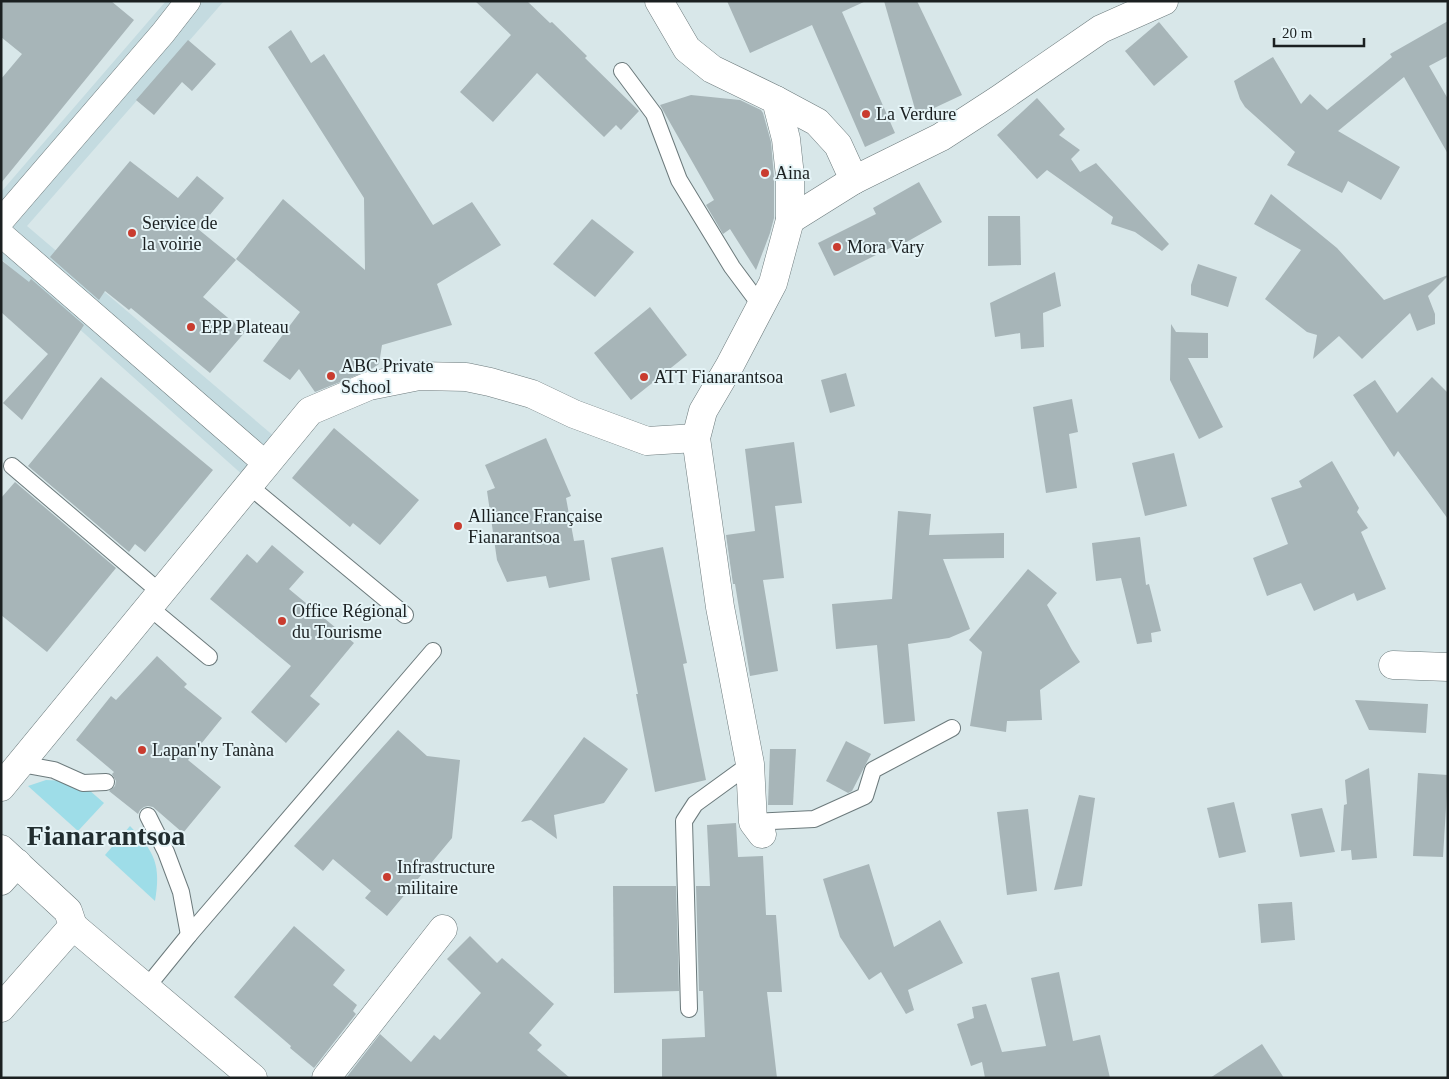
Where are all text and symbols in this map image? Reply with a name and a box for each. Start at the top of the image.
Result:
scale bar [1274,15,1364,47]
text: 20 m [1282,25,1313,41]
place label: La Verdure [876,104,956,124]
marker: La Verdure [860,108,872,120]
place label: Aina [775,163,810,183]
marker: Aina [759,167,771,179]
place label: Service de la voirie [142,213,217,254]
marker: Service de la voirie [126,227,138,239]
place label: Mora Vary [847,237,924,257]
marker: Mora Vary [831,241,843,253]
place label: EPP Plateau [201,317,289,337]
marker: EPP Plateau [185,321,197,333]
place label: ABC Private School [341,356,434,397]
place label: ATT Fianarantsoa [654,367,783,387]
marker: ABC Private School [325,370,337,382]
marker: ATT Fianarantsoa [638,371,650,383]
place label: Alliance Française Fianarantsoa [468,506,602,547]
marker: Alliance Française Fianarantsoa [452,520,464,532]
place label: Office Régional du Tourisme [292,601,407,642]
marker: Office Régional du Tourisme [276,615,288,627]
place label: Lapan'ny Tanàna [152,740,274,760]
marker: Lapan'ny Tanàna [136,744,148,756]
district label: Fianarantsoa [27,820,185,851]
place label: Infrastructure militaire [397,857,495,898]
marker: Infrastructure militaire [381,871,393,883]

